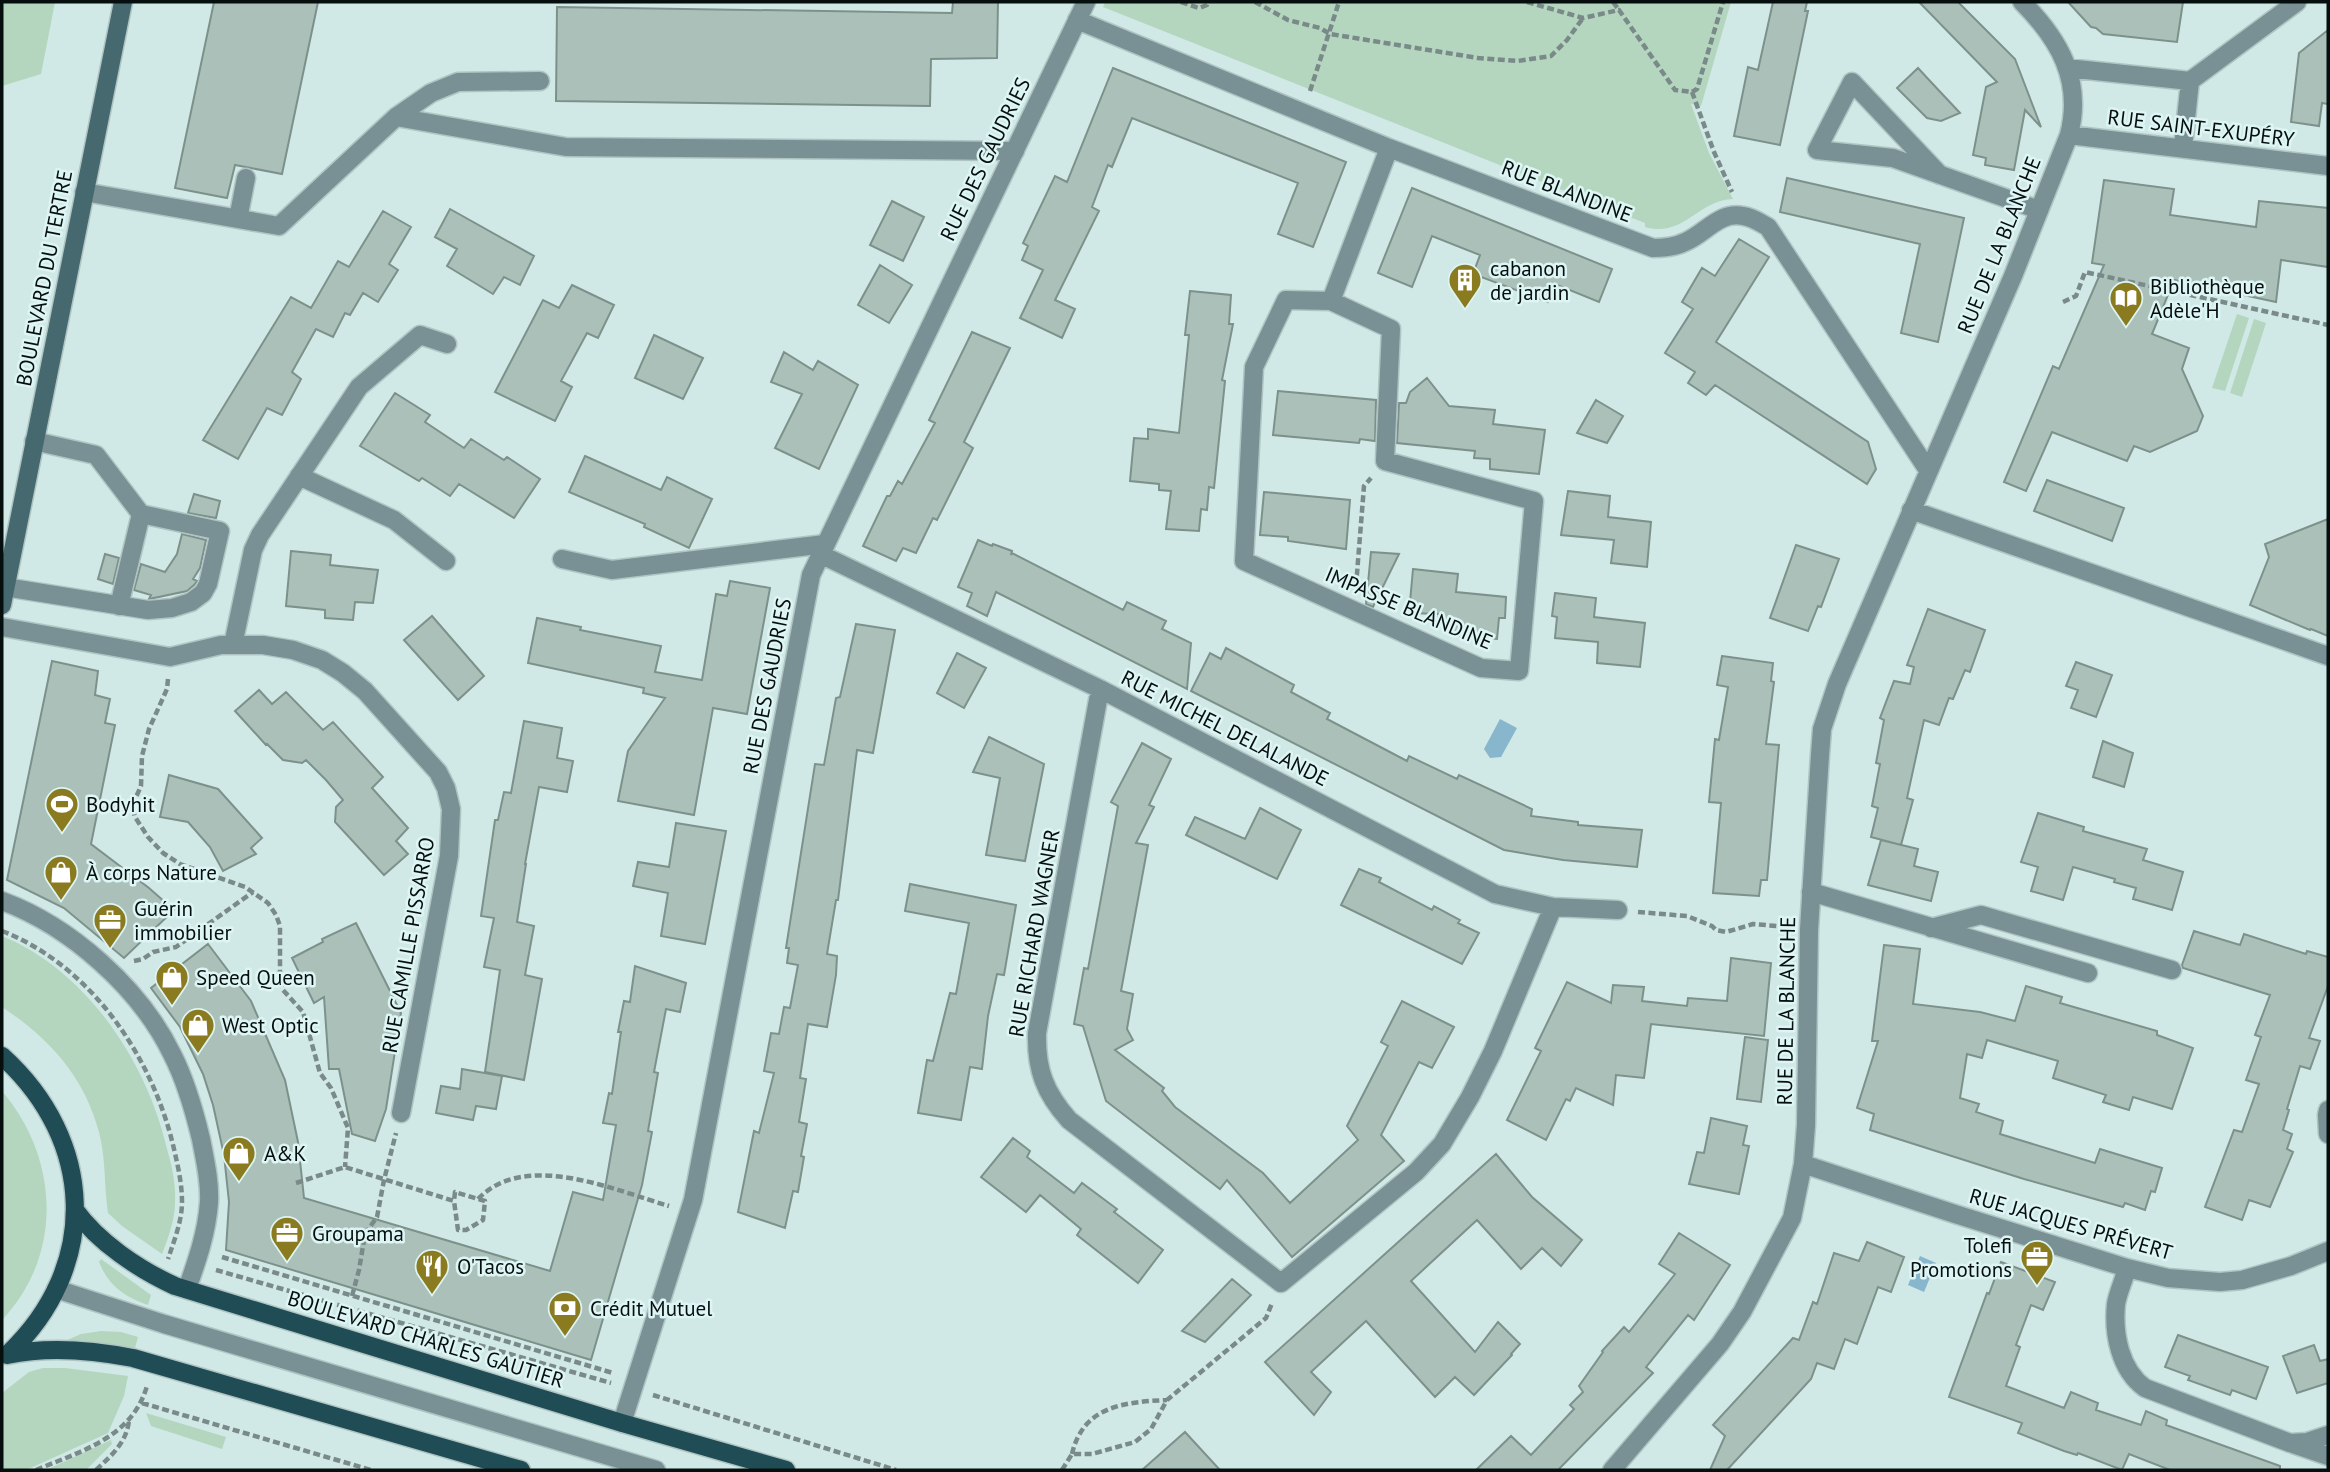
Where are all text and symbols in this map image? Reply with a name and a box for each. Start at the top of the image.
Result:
street label: RUE DES GAUDRIES [934,73,1036,245]
street label: RUE SAINT-EXUPÉRY [2106,103,2296,153]
street label: RUE DE LA BLANCHE [1951,152,2047,338]
street label: RUE BLANDINE [1498,154,1636,228]
street label: BOULEVARD DU TERTRE [10,168,78,388]
place label: cabanon de jardin [1490,255,1569,306]
building icon: cabanon de jardin [1446,261,1484,310]
place label: Bibliothèque Adèle'H [2150,273,2265,324]
library icon: Bibliothèque Adèle'H [2107,279,2145,328]
street label: IMPASSE BLANDINE [1321,561,1497,655]
street label: RUE DES GAUDRIES [737,596,797,776]
street label: RUE MICHEL DELALANDE [1117,664,1333,792]
sports icon: Bodyhit [43,785,81,834]
place label: Bodyhit [86,791,155,818]
street label: RUE RICHARD WAGNER [1002,827,1066,1039]
street label: RUE CAMILLE PISSARRO [376,835,440,1055]
shop icon: À corps Nature [42,853,80,902]
place label: À corps Nature [86,859,217,886]
place label: Guérin immobilier [134,895,232,946]
office icon: Guérin immobilier [91,901,129,950]
street label: RUE DE LA BLANCHE [1771,916,1801,1106]
shop icon: Speed Queen [153,958,191,1007]
place label: Speed Queen [196,964,315,991]
shop icon: West Optic [179,1006,217,1055]
place label: West Optic [222,1012,319,1039]
shop icon: A&K [220,1134,258,1183]
place label: A&K [264,1140,306,1167]
street label: RUE JACQUES PRÉVERT [1966,1182,2176,1266]
office icon: Groupama [268,1214,306,1263]
place label: Groupama [312,1220,404,1247]
place label: Tolefi Promotions [1910,1232,2012,1283]
office icon: Tolefi Promotions [2018,1238,2056,1287]
restaurant icon: O'Tacos [413,1247,451,1296]
place label: O'Tacos [457,1253,524,1280]
street label: BOULEVARD CHARLES GAUTIER [285,1284,567,1394]
bank icon: Crédit Mutuel [546,1289,584,1338]
place label: Crédit Mutuel [590,1295,712,1322]

